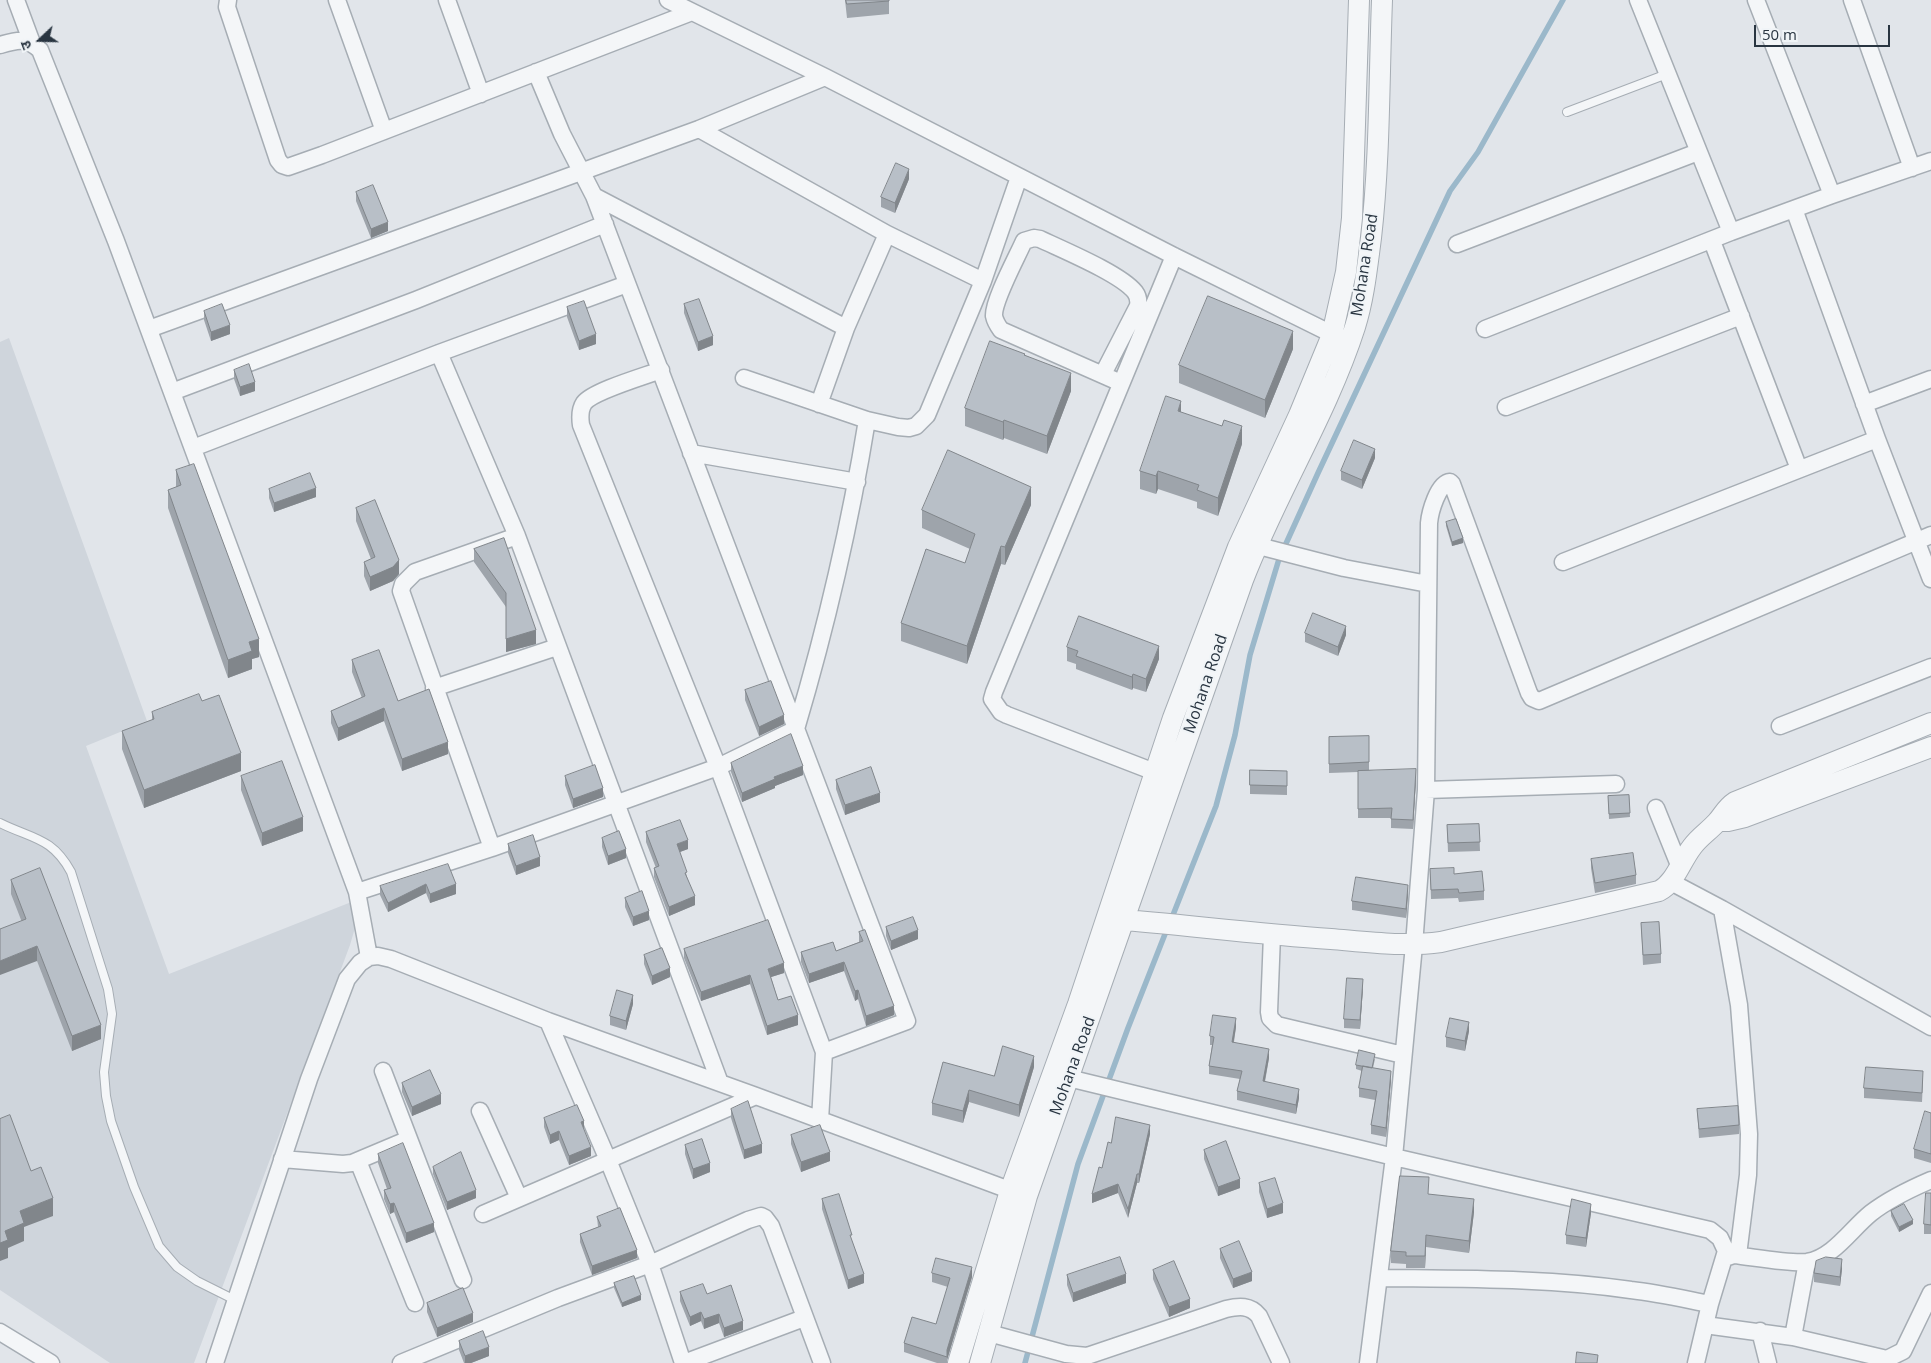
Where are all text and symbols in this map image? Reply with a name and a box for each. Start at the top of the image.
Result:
north arrow [15,15,65,65]
scale bar [1756,15,1892,47]
text: 50 m [1762,24,1797,44]
text: उ [15,38,36,53]
street label: Mohana Road [1347,212,1383,318]
street label: Mohana Road [1180,632,1232,736]
street label: Mohana Road [1046,1014,1100,1118]

